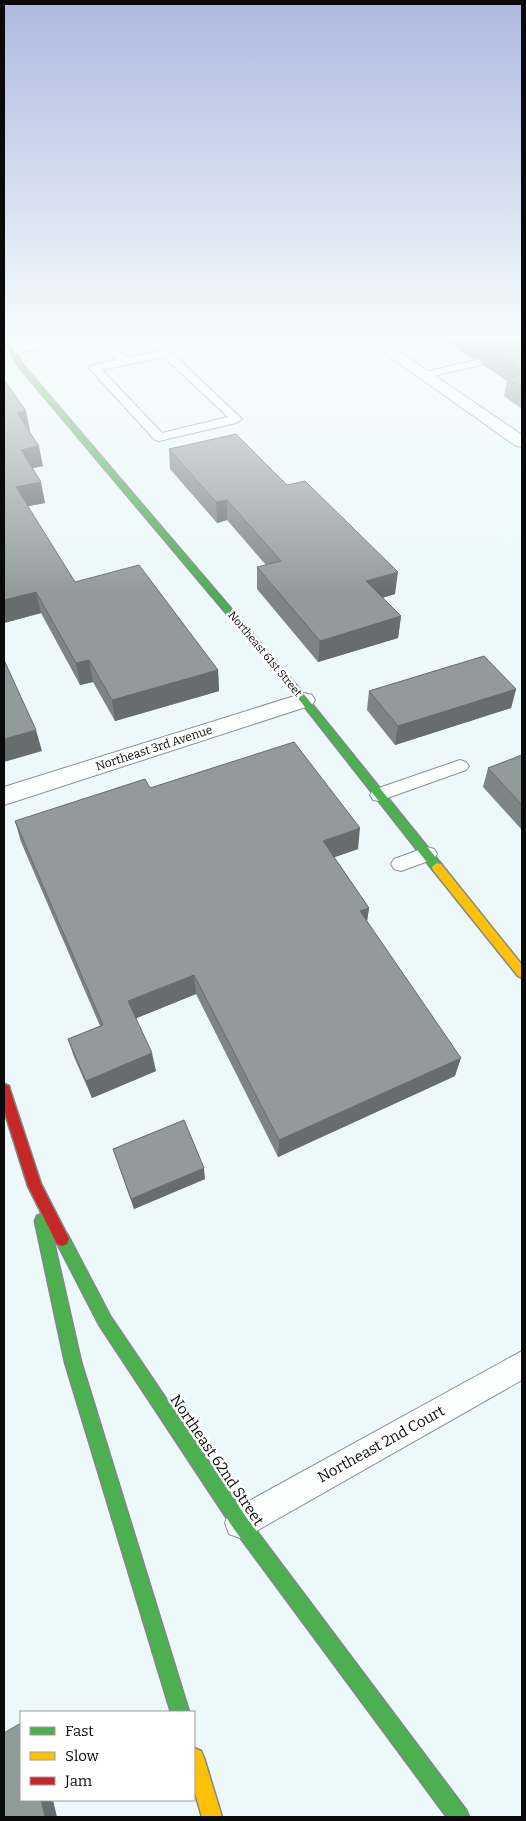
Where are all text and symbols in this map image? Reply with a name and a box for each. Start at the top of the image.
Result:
street label: Northeast 61st Street [226,609,304,699]
street label: Northeast 3rd Avenue [94,722,214,774]
street label: Northeast 62nd Street [166,1391,268,1529]
street label: Northeast 2nd Court [314,1401,448,1486]
legend [20,1711,195,1801]
text: Fast [65,1722,94,1740]
text: Slow [65,1747,100,1765]
text: Jam [64,1772,93,1790]

